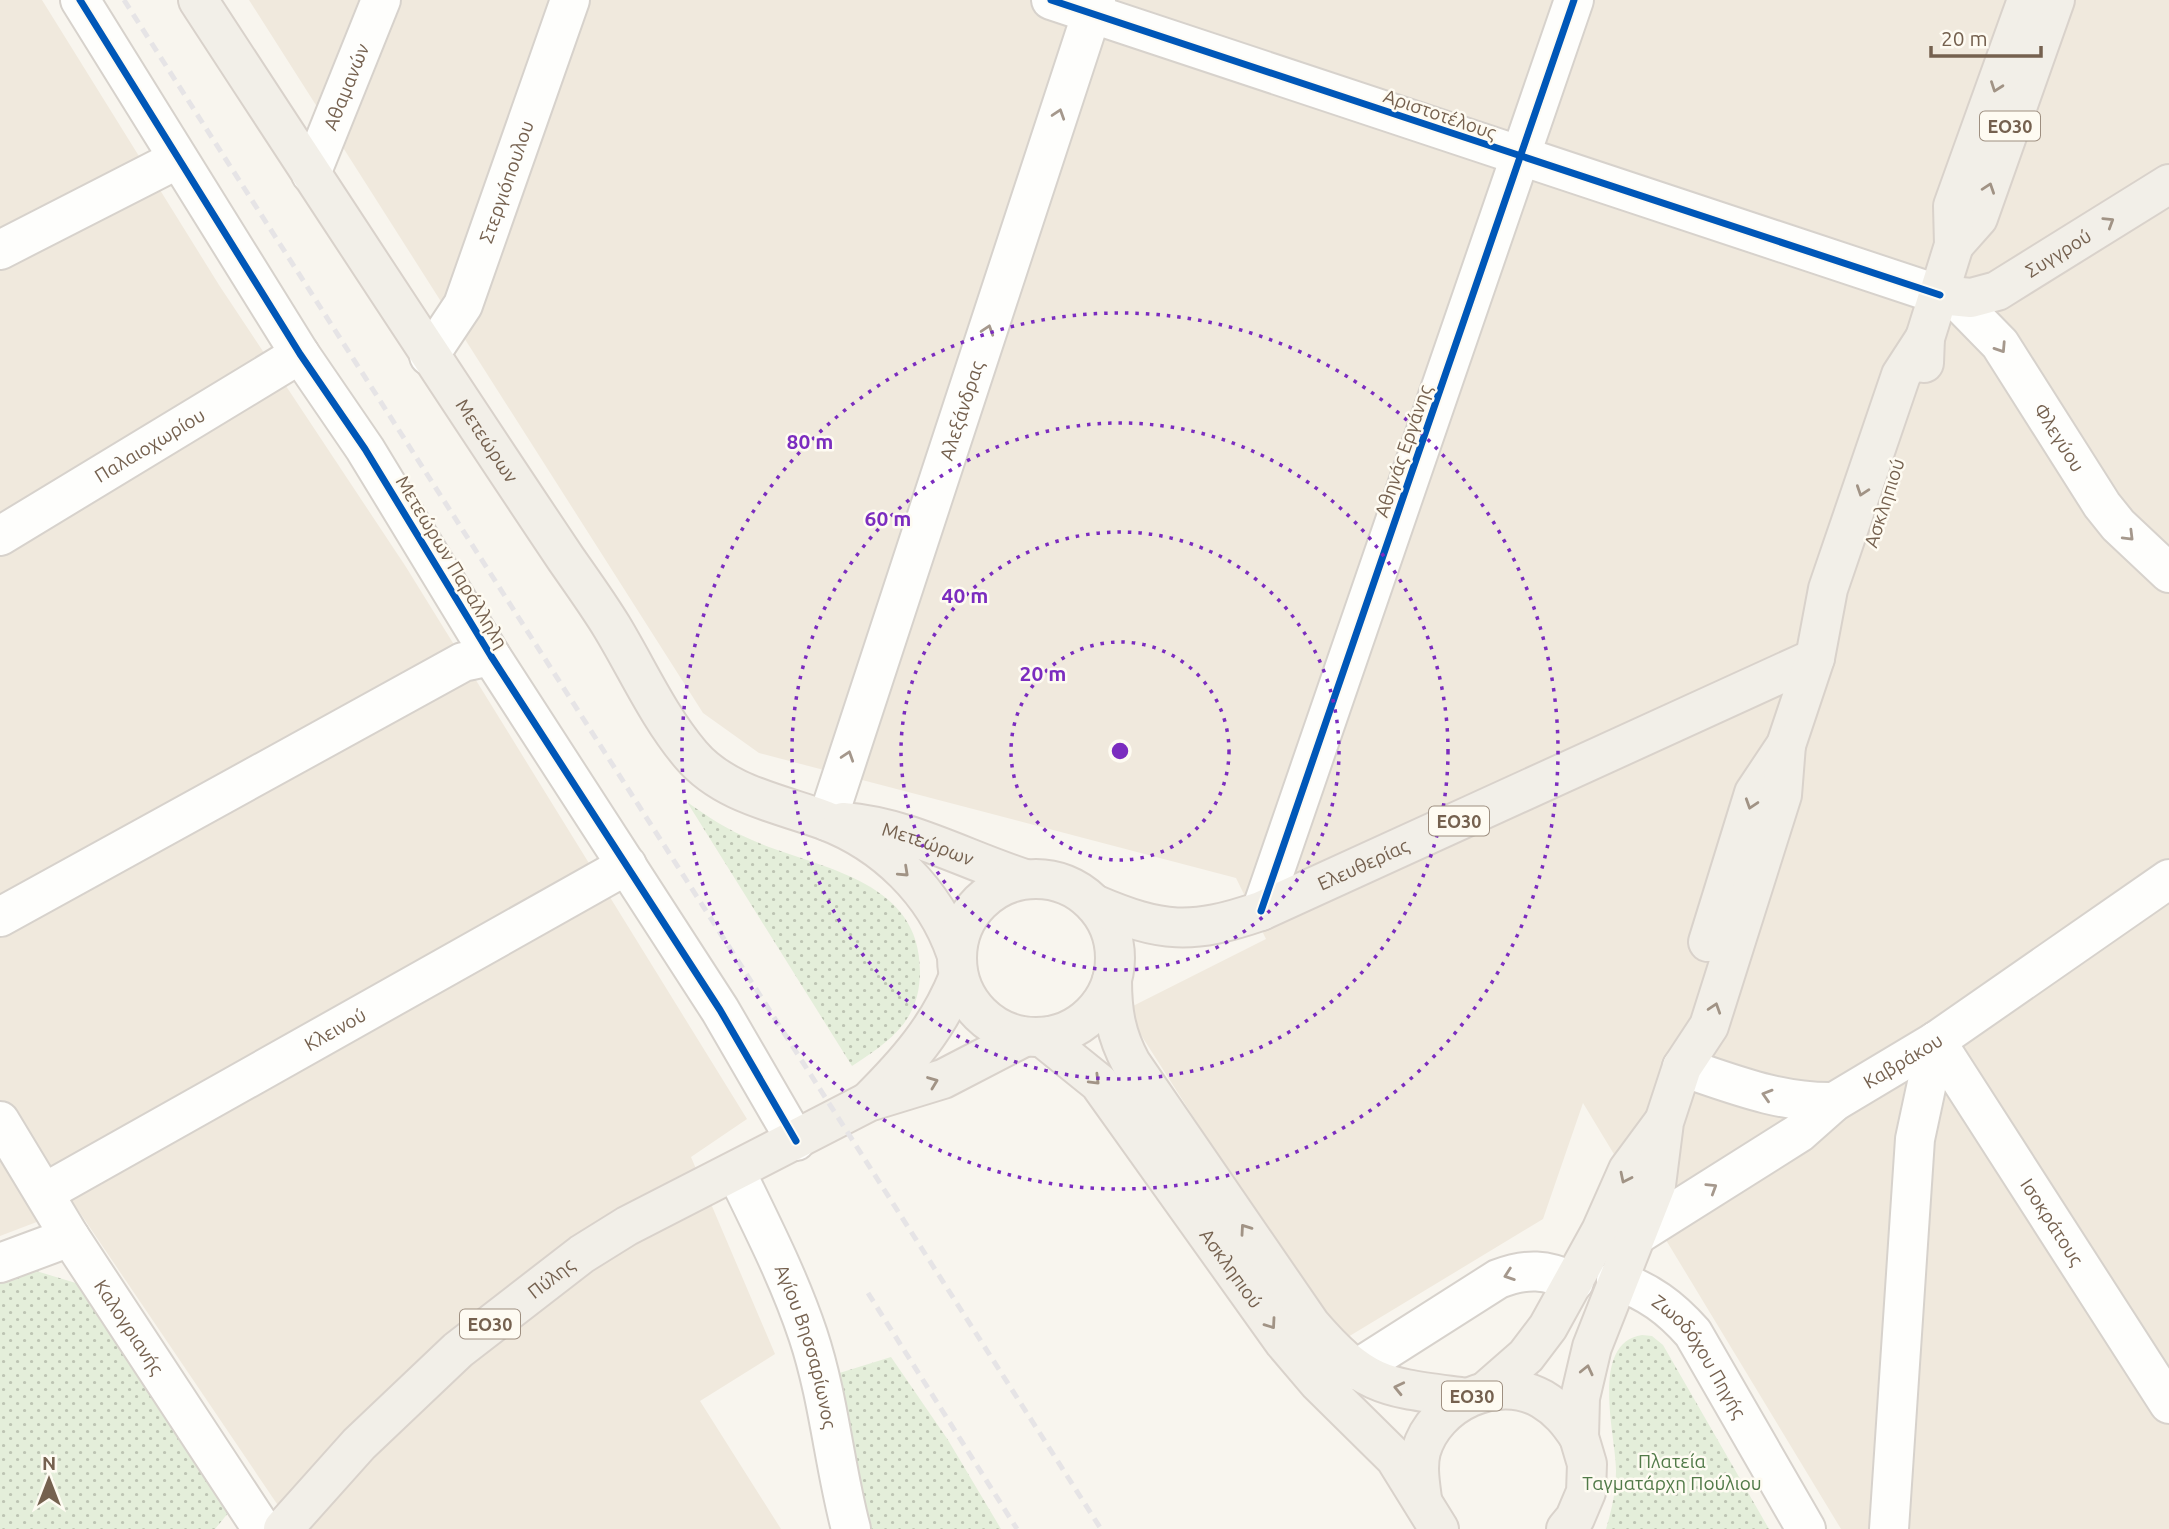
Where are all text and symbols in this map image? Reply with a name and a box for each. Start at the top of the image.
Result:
scale bar [1931,14,2041,58]
text: 20 m [1941,26,1988,50]
street label: Αθαμανών [319,40,373,133]
one-way arrow [1990,81,2004,93]
street label: Αριστοτέλους [1381,84,1500,144]
one-way arrow [1050,109,1065,121]
road number: ΕΟ30 [1980,112,2040,140]
street label: Στεργιόπουλου [475,117,538,246]
one-way arrow [1981,182,1995,194]
one-way arrow [2102,217,2115,230]
street label: Συγγρού [2021,224,2095,282]
one-way arrow [979,325,994,337]
one-way arrow [1993,340,2006,353]
street label: Αλεξάνδρας [935,358,988,463]
street label: Αθηνάς Εργάνης [1370,382,1436,520]
street label: Μετεώρων [451,395,523,487]
street label: Φλεγύου [2029,399,2089,476]
street label: Παλαιοχωρίου [90,403,209,487]
text: 80 m [787,429,833,453]
street label: Ασκληπιού [1859,456,1909,550]
street label: Μετεώρων Παράλληλη [392,471,512,653]
one-way arrow [1855,484,1870,496]
text: 60 m [865,506,911,530]
one-way arrow [2120,528,2133,541]
text: 40 m [942,583,988,607]
text: 20 m [1020,661,1066,685]
centre of rings [1108,739,1132,763]
one-way arrow [840,750,854,763]
one-way arrow [1745,797,1759,809]
road number: ΕΟ30 [1429,806,1489,836]
street label: Μετεώρων [880,818,977,870]
street label: Ελευθερίας [1314,834,1412,895]
one-way arrow [896,864,909,876]
one-way arrow [1707,1002,1721,1015]
street label: Κλεινού [300,1003,370,1055]
street label: Καβράκου [1859,1029,1947,1093]
one-way arrow [1086,1072,1099,1085]
one-way arrow [926,1077,938,1091]
one-way arrow [1761,1089,1773,1104]
one-way arrow [1619,1171,1633,1183]
street label: Ισοκράτους [2016,1174,2088,1270]
one-way arrow [1705,1183,1718,1196]
street label: Ασκληπιού [1196,1224,1267,1312]
one-way arrow [1241,1224,1253,1237]
street label: Πύλης [523,1253,579,1303]
street label: Αγίου Βησσαρίωνος [770,1261,841,1431]
one-way arrow [1504,1267,1516,1281]
street label: Καλογριανής [90,1275,168,1379]
street label: Ζωοδόχου Πηγής [1648,1290,1751,1422]
road number: ΕΟ30 [460,1310,520,1338]
one-way arrow [1263,1316,1275,1329]
one-way arrow [1578,1364,1593,1376]
road number: ΕΟ30 [1442,1381,1502,1410]
one-way arrow [1393,1382,1405,1396]
north arrow [14,1445,84,1515]
park label: Πλατεία Ταγματάρχη Πούλιου [1582,1450,1762,1494]
text: N [42,1452,56,1474]

